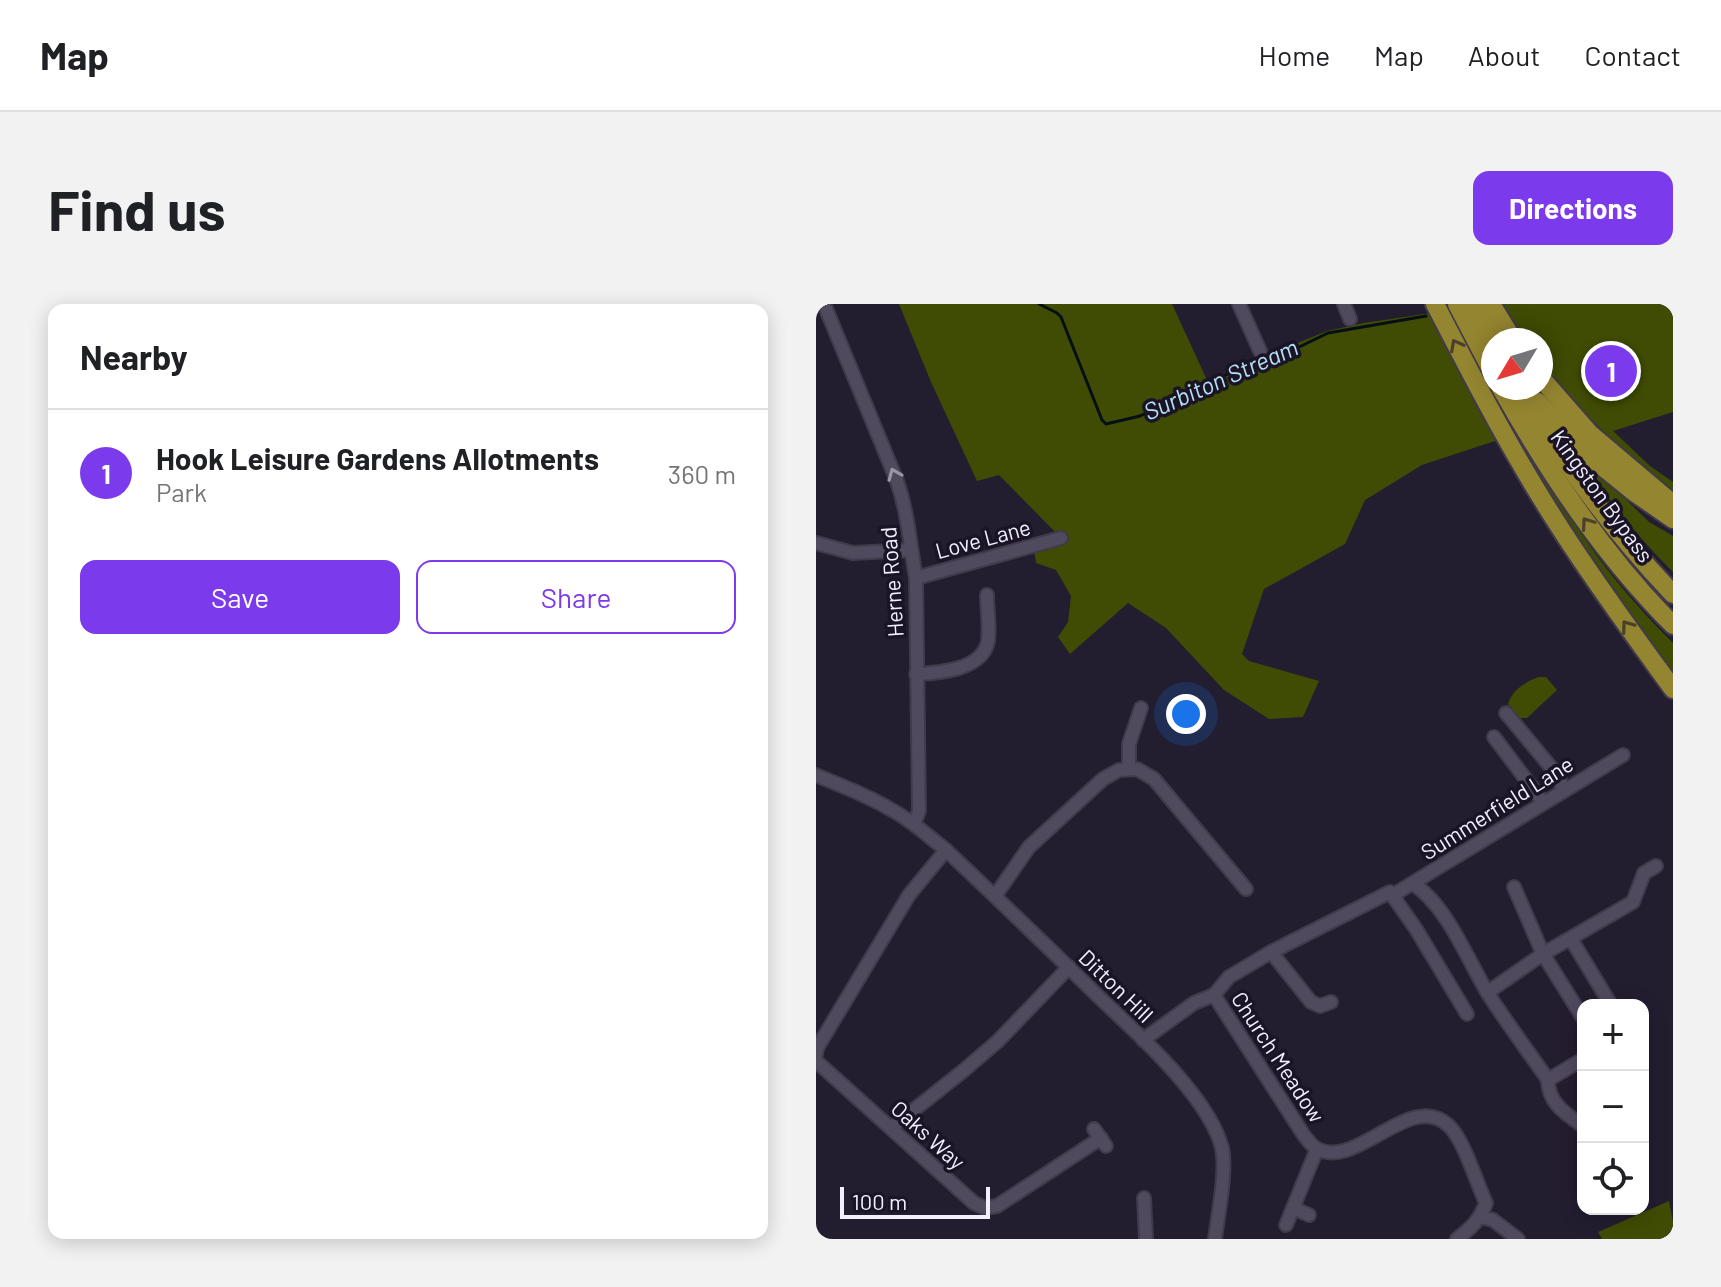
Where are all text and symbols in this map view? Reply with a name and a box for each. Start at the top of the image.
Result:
text: Map [40,32,109,78]
text: Home [1259,38,1330,72]
text: Map [1374,38,1424,72]
text: About [1468,38,1540,72]
text: Contact [1584,38,1681,72]
button: Directions [1473,171,1673,245]
text: Find us [48,175,226,242]
north arrow [1481,328,1553,400]
water label: Surbiton Stream [1139,332,1302,426]
text: Nearby [80,336,188,377]
one-way arrow [1451,338,1466,353]
pin: 1 [1585,341,1637,401]
street label: Kingston Bypass [1546,424,1659,567]
text: Hook Leisure Gardens Allotments [156,440,599,476]
text: 1 [101,458,111,489]
text: 360 m [668,458,736,489]
one-way arrow [888,468,904,482]
text: Park [156,476,207,507]
street label: Love Lane [932,513,1033,563]
one-way arrow [1582,517,1597,531]
street label: Herne Road [874,526,908,638]
button: Save [80,560,400,634]
button: Share [416,560,736,634]
one-way arrow [1622,620,1637,634]
your location [1166,694,1206,734]
street label: Summerfield Lane [1416,750,1577,864]
street label: Ditton Hill [1074,944,1159,1027]
street label: Church Meadow [1227,986,1331,1127]
map controls [1577,999,1649,1215]
button: + [1577,999,1649,1071]
button: − [1577,1071,1649,1143]
street label: Oaks Way [886,1094,971,1174]
button: locate [1577,1143,1649,1215]
scale bar [840,1183,990,1219]
text: 100 m [852,1188,907,1214]

